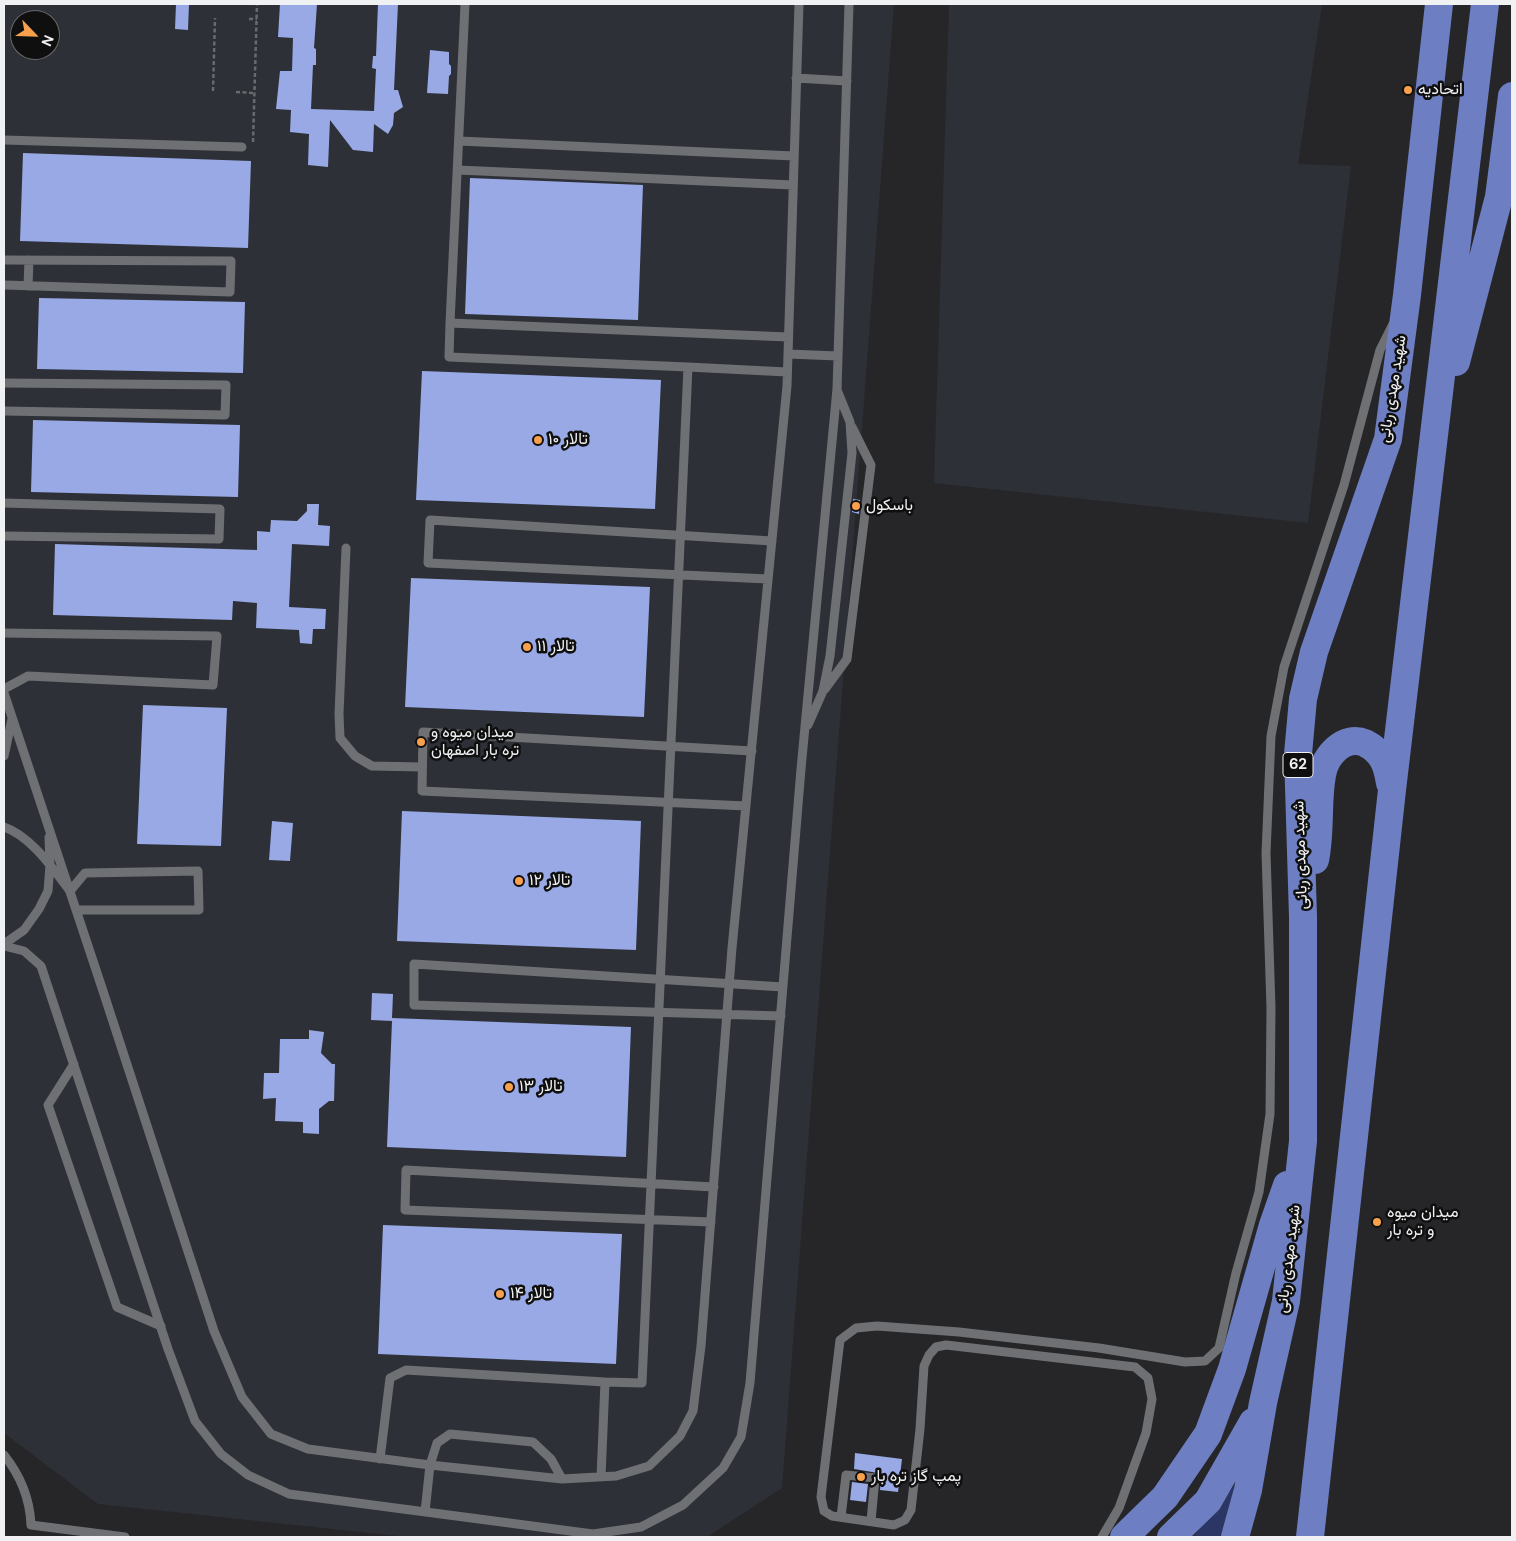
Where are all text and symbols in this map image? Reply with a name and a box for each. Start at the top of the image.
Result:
north arrow [10,10,60,60]
text: N [37,32,58,49]
place label: اتحادیه [1418,80,1463,100]
marker: اتحادیه [1402,84,1414,96]
street label: شهید مهدی ربانی [1375,334,1411,444]
place label: تالار ۱۰ [548,430,588,450]
marker: تالار ۱۰ [532,434,544,446]
place label: باسكول [866,496,913,516]
marker: باسكول [850,500,862,512]
place label: تالار ۱۱ [537,637,575,657]
marker: تالار ۱۱ [521,641,533,653]
place label: میدان میوه و تره بار اصفهان [431,723,519,761]
marker: میدان میوه و تره بار اصفهان [415,736,427,748]
road number: 62 [1283,752,1313,778]
street label: شهید مهدی ربانی [1290,800,1312,910]
place label: تالار ۱۲ [529,871,570,891]
marker: تالار ۱۲ [513,875,525,887]
place label: تالار ۱۳ [519,1077,562,1097]
marker: تالار ۱۳ [503,1081,515,1093]
place label: میدان میوه و تره بار [1387,1203,1458,1241]
street label: شهید مهدی ربانی [1273,1204,1305,1314]
marker: میدان میوه و تره بار [1371,1216,1383,1228]
place label: تالار ۱۴ [510,1284,552,1304]
marker: تالار ۱۴ [494,1288,506,1300]
place label: پمپ گاز تره بار [871,1467,961,1487]
marker: پمپ گاز تره بار [855,1471,867,1483]

